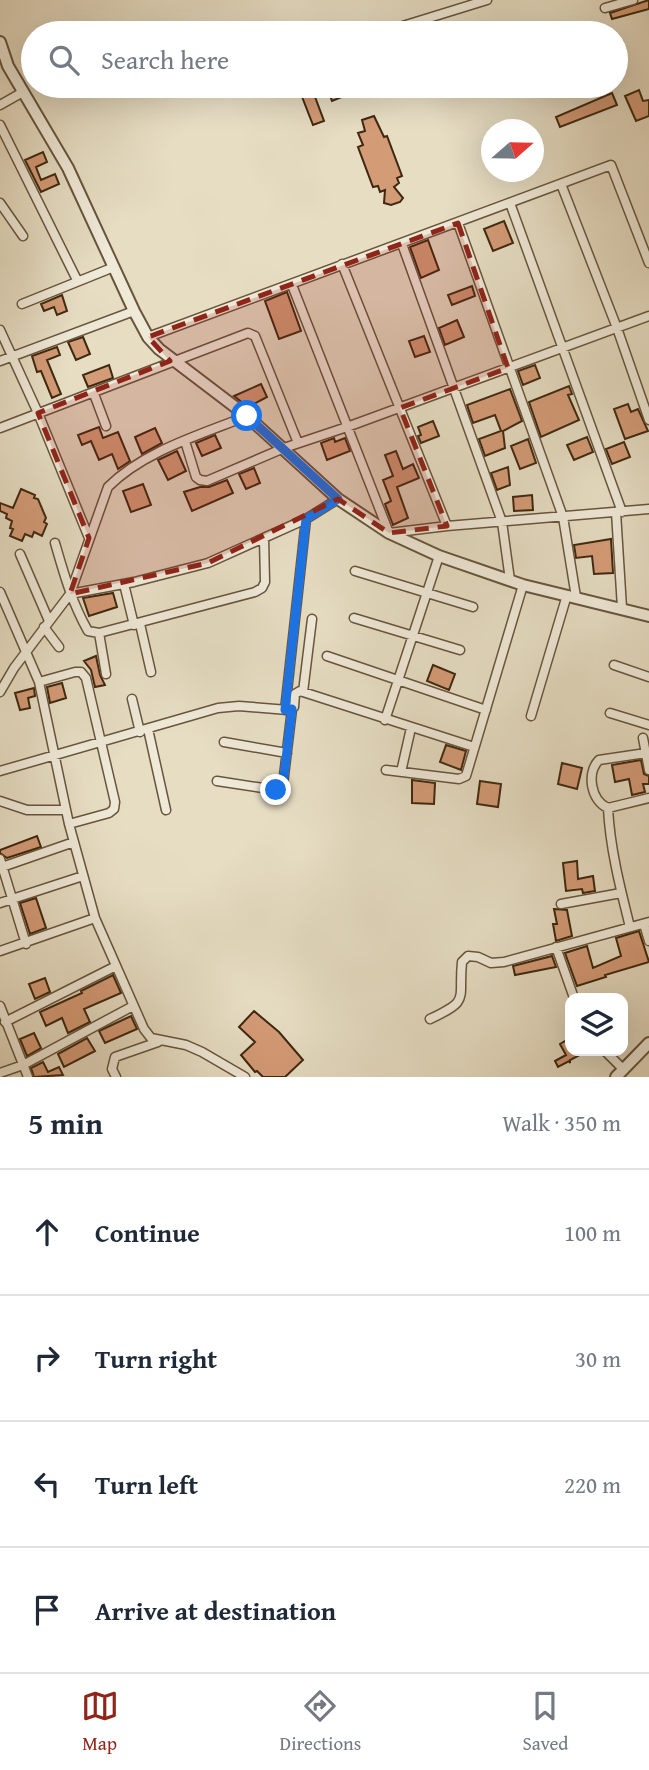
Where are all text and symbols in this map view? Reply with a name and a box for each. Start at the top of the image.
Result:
search box [21,21,628,98]
text: Search here [101,40,229,79]
icon: search [45,41,83,79]
north arrow [481,119,544,182]
route start [231,400,262,431]
route end [260,774,291,805]
map controls [565,993,628,1056]
button: layers [565,993,628,1056]
text: 5 min [28,1101,103,1145]
text: Walk · 350 m [502,1106,621,1139]
icon: ahead [28,1213,66,1251]
text: Continue [95,1213,200,1252]
text: 100 m [564,1216,621,1249]
icon: right [28,1339,66,1377]
text: Turn right [95,1339,217,1378]
text: 30 m [575,1342,621,1375]
icon: left [28,1465,66,1503]
text: Turn left [95,1465,198,1504]
text: 220 m [564,1468,621,1501]
icon: arrive [28,1591,66,1629]
text: Arrive at destination [95,1591,336,1630]
tab: Map [81,1687,119,1757]
tab: Directions [280,1687,361,1757]
tab: Saved [522,1687,568,1757]

